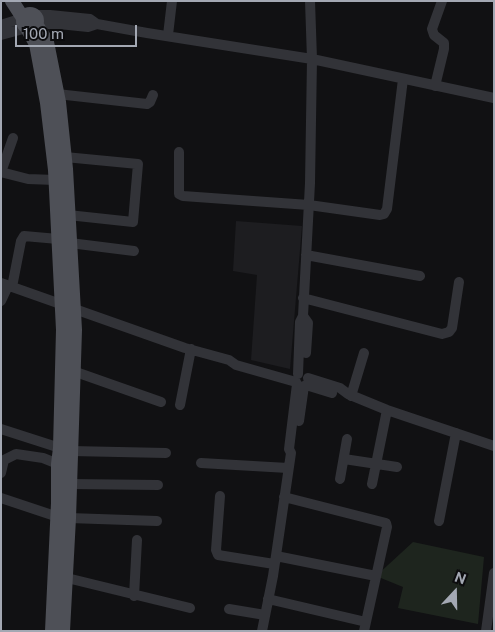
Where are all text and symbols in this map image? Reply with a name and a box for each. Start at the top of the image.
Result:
scale bar [18,15,140,47]
text: 100 m [23,25,64,42]
north arrow [430,567,480,617]
text: N [452,569,468,587]

